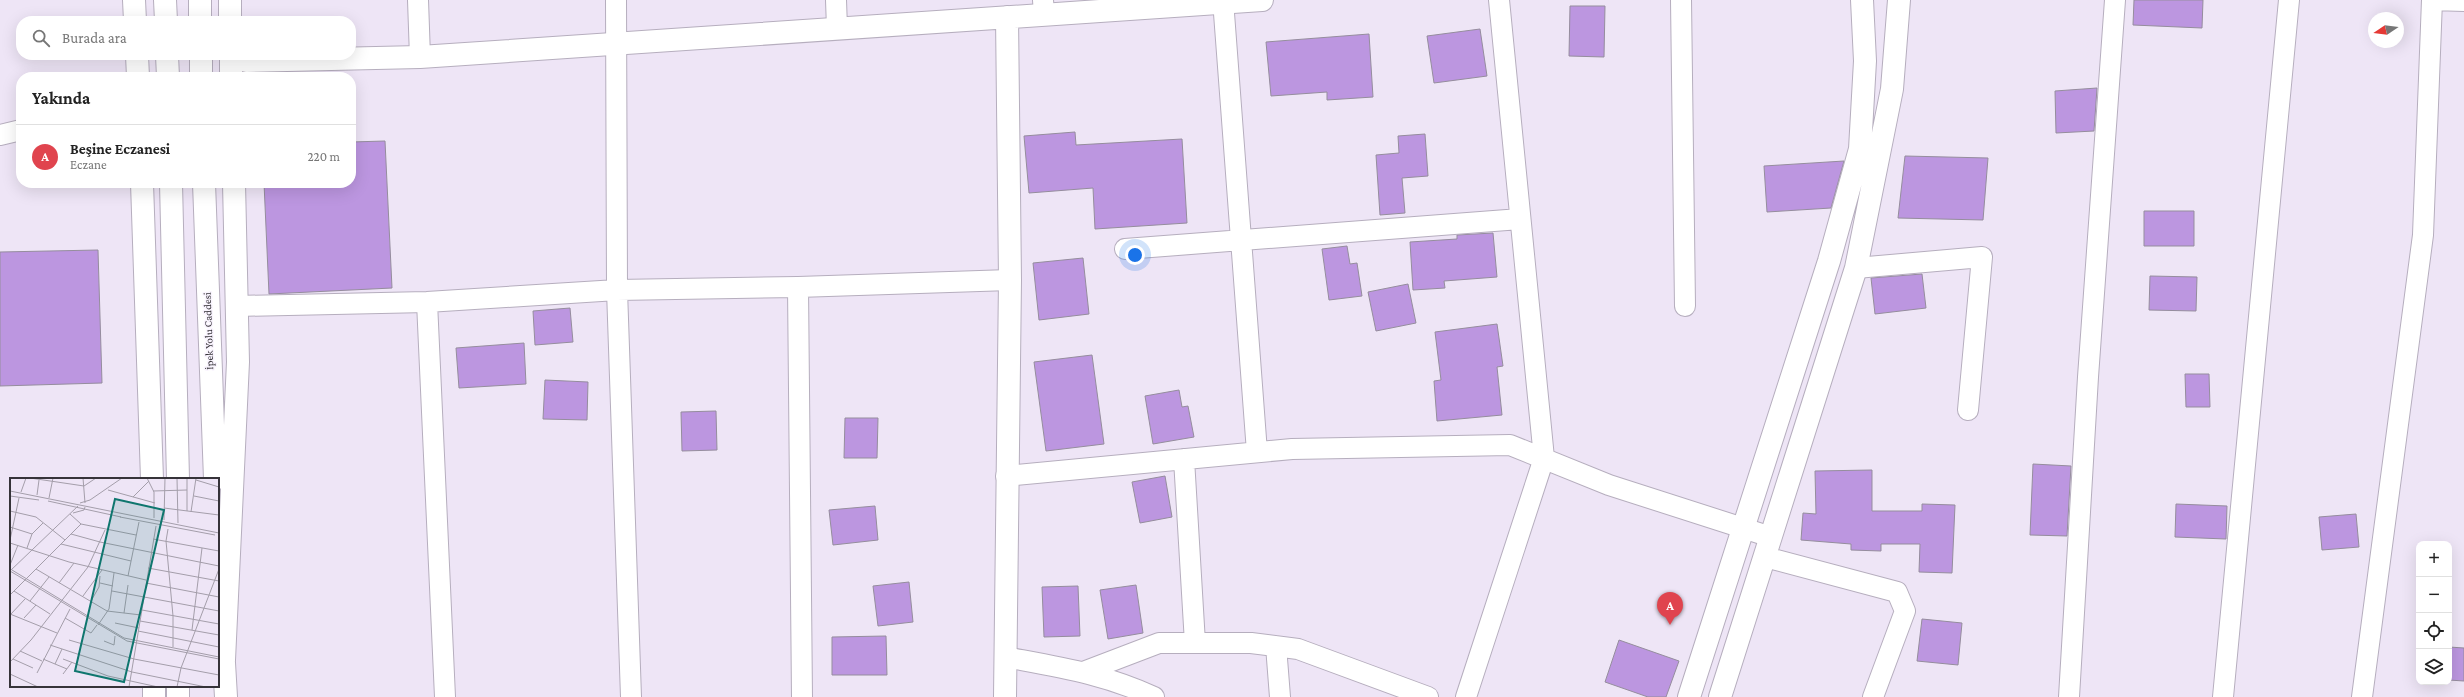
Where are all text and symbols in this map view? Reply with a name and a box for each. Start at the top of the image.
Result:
north arrow [2368,12,2404,48]
search box [16,16,356,60]
icon: search [30,27,52,49]
text: Burada ara [62,30,127,46]
text: Yakında [32,89,90,108]
text: Beşine Eczanesi [70,141,170,157]
text: A [41,149,49,164]
text: 220 m [307,149,340,164]
text: Eczane [70,157,107,172]
your location [1125,245,1145,265]
street label: İpek Yolu Caddesi [201,292,216,370]
inset map [10,478,219,687]
map controls [2416,541,2452,685]
button: + [2416,541,2452,577]
button: − [2416,577,2452,613]
pin: A [1657,592,1683,625]
button: locate [2416,613,2452,649]
button: layers [2416,649,2452,685]

